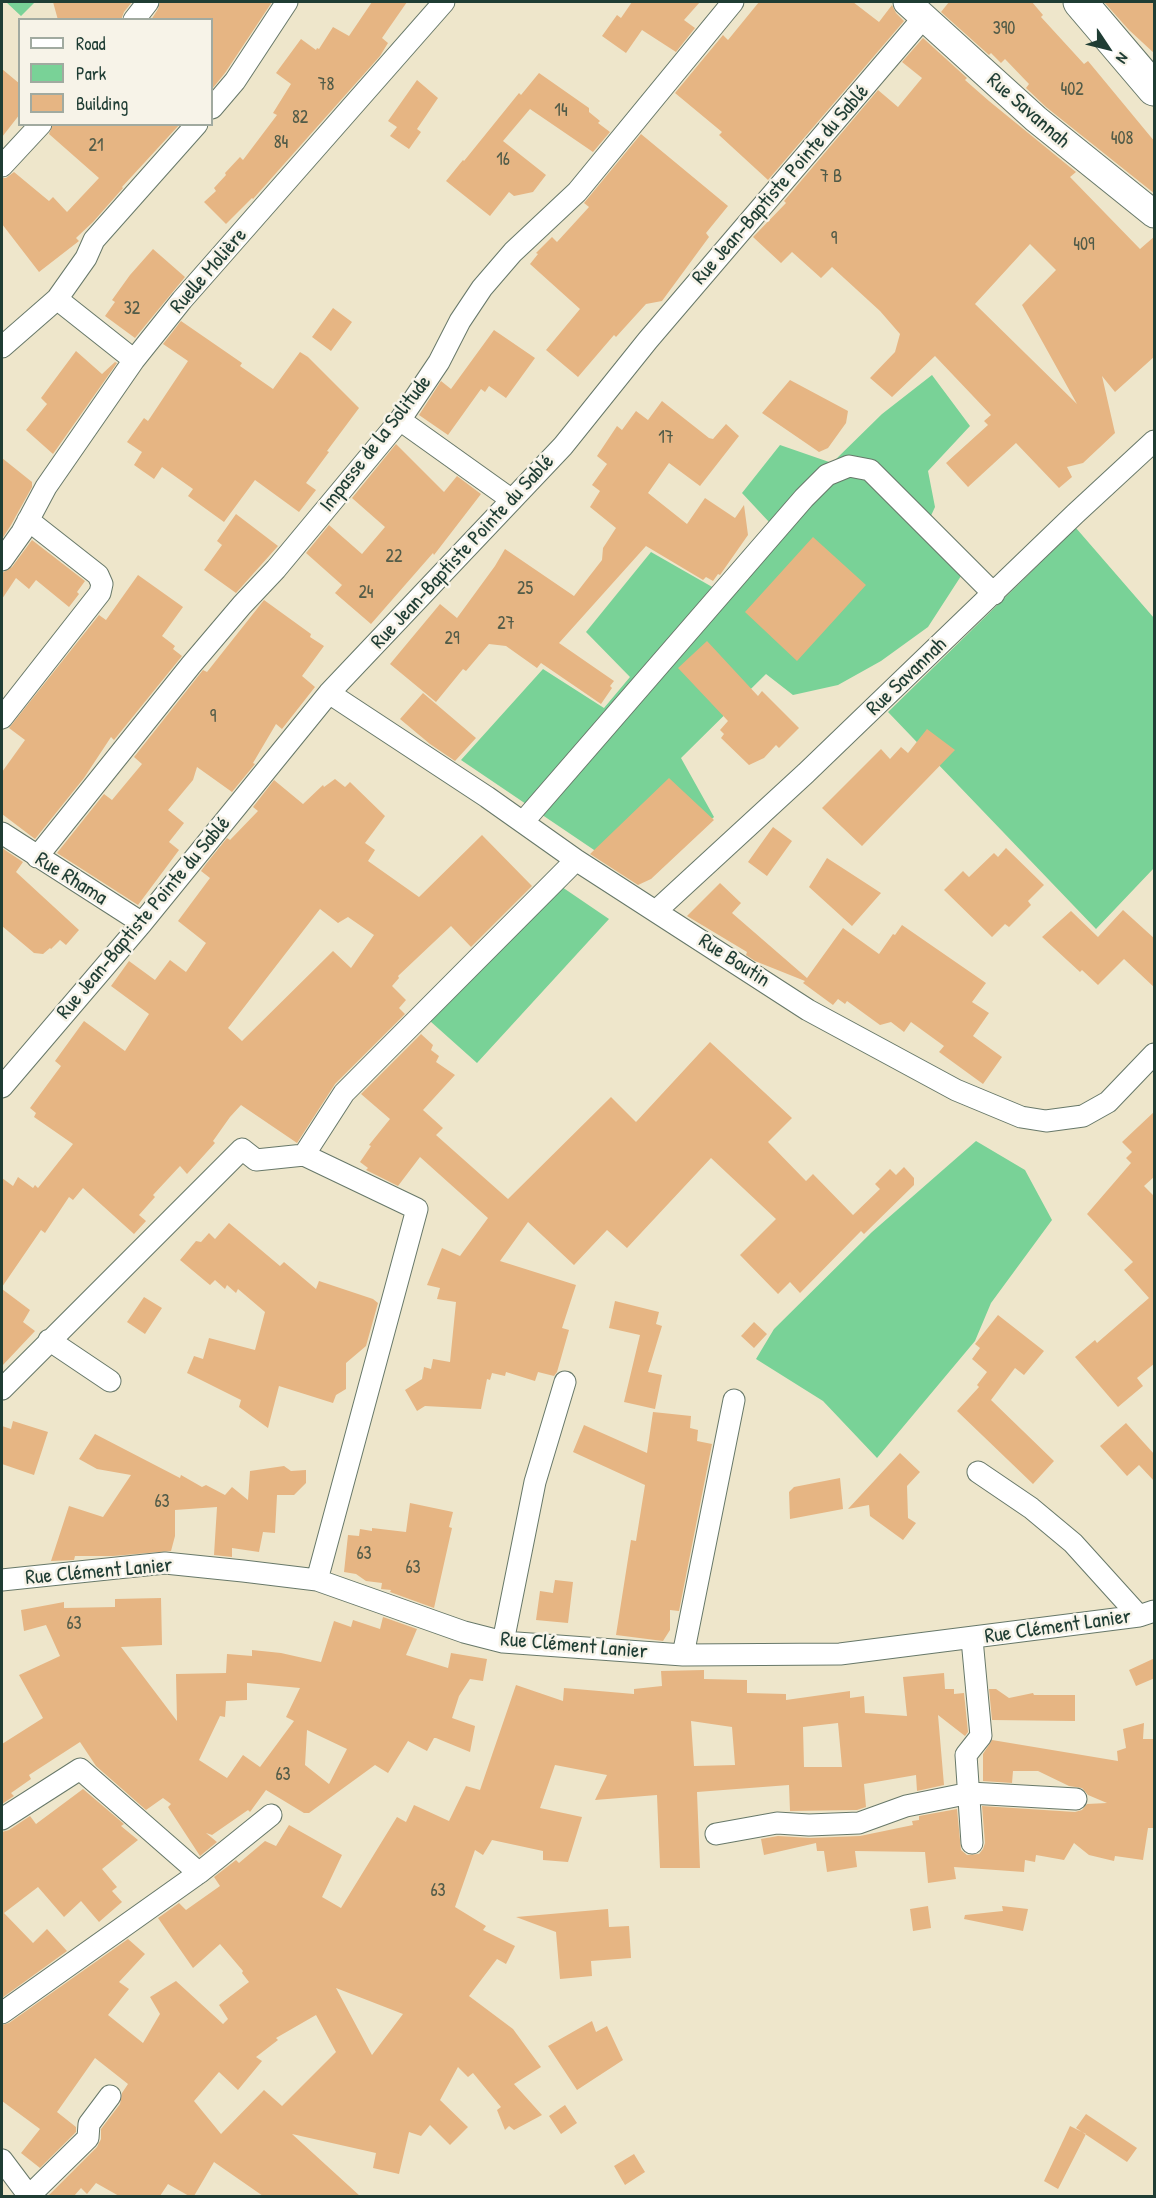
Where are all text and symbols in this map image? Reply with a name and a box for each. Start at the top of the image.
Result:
legend [18,18,213,126]
house number: 390 [993,18,1015,40]
north arrow [1078,18,1138,78]
text: Road [76,31,106,56]
text: N [1111,49,1134,68]
text: Park [76,61,106,86]
street label: Rue Savannah [981,68,1075,154]
house number: 78 [318,74,334,96]
house number: 402 [1060,79,1084,101]
street label: Rue Jean-Baptiste Pointe du Sablé [687,80,875,290]
text: Building [76,91,128,116]
house number: 14 [554,100,568,122]
house number: 82 [292,107,308,129]
house number: 408 [1111,128,1133,150]
house number: 84 [274,132,288,154]
house number: 21 [89,135,103,157]
house number: 16 [496,149,510,171]
house number: 7 B [820,166,842,188]
street label: Ruelle Molière [165,223,253,319]
house number: 9 [831,228,837,250]
house number: 409 [1073,234,1095,256]
house number: 32 [124,298,140,320]
street label: Impasse de la Solitude [315,371,437,517]
house number: 17 [658,427,674,449]
street label: Rue Jean-Baptiste Pointe du Sablé [366,449,560,655]
house number: 22 [386,546,402,568]
house number: 25 [517,578,533,600]
house number: 24 [358,582,374,604]
house number: 27 [497,613,515,635]
house number: 29 [444,628,460,650]
street label: Rue Savannah [862,633,952,721]
house number: 9 [210,706,216,728]
street label: Rue Jean-Baptiste Pointe du Sablé [52,812,236,1024]
street label: Rue Rhama [30,847,112,911]
street label: Rue Boutin [694,929,774,993]
house number: 63 [154,1491,170,1513]
house number: 63 [356,1543,372,1565]
street label: Rue Clément Lanier [24,1553,174,1591]
house number: 63 [405,1557,421,1579]
street label: Rue Clément Lanier [983,1604,1133,1650]
house number: 63 [66,1613,82,1635]
street label: Rue Clément Lanier [499,1627,649,1665]
house number: 63 [275,1764,291,1786]
house number: 63 [430,1880,446,1902]

